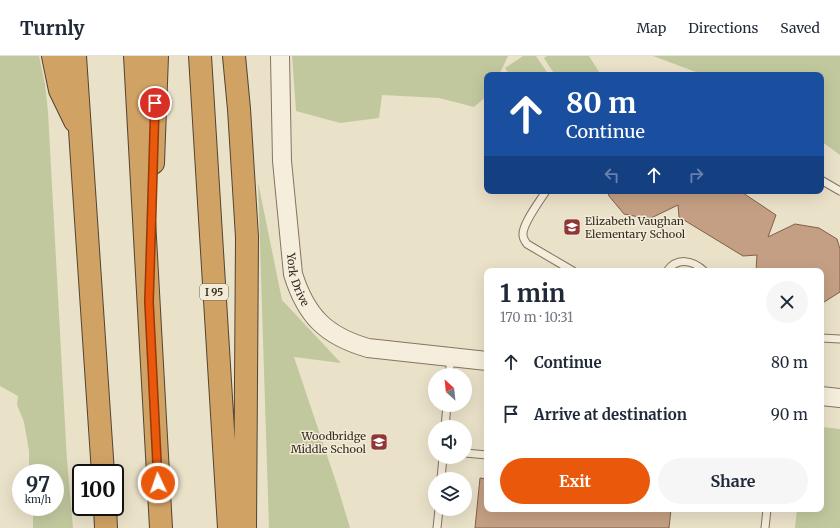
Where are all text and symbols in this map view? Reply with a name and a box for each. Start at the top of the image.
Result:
text: Turnly [20,16,85,40]
text: Map [636,19,666,37]
text: Directions [688,19,758,37]
text: Saved [780,19,820,37]
text: 80 m [566,85,637,121]
pin [138,86,172,120]
icon: ahead [500,88,552,140]
icon: arrive [144,92,166,114]
text: Continue [566,120,645,143]
icon: left [601,164,623,186]
icon: ahead [643,164,665,186]
icon: right [685,164,707,186]
place label: Elizabeth Vaughan Elementary School [585,214,686,241]
school or university icon: Elizabeth Vaughan Elementary School [562,217,582,237]
street label: York Drive [284,251,313,309]
text: 1 min [500,278,565,309]
button: close [766,281,808,323]
road number: I 95 [200,284,228,300]
text: 170 m · 10:31 [500,309,573,326]
icon: ahead [500,351,522,373]
text: Continue [534,353,602,372]
text: 80 m [771,353,808,372]
north arrow [428,368,472,412]
map controls [428,368,472,516]
icon: arrive [500,403,522,425]
text: Arrive at destination [534,405,687,424]
text: 90 m [771,405,808,424]
button: sound [428,420,472,464]
place label: Woodbridge Middle School [291,429,367,456]
school or university icon: Woodbridge Middle School [369,432,389,452]
button: Exit [500,458,650,504]
button: Share [658,458,808,504]
position arrow [137,462,179,504]
speed limit sign: 100 [72,464,124,516]
text: 97 [26,472,50,497]
button: layers [428,472,472,516]
text: km/h [25,493,51,506]

